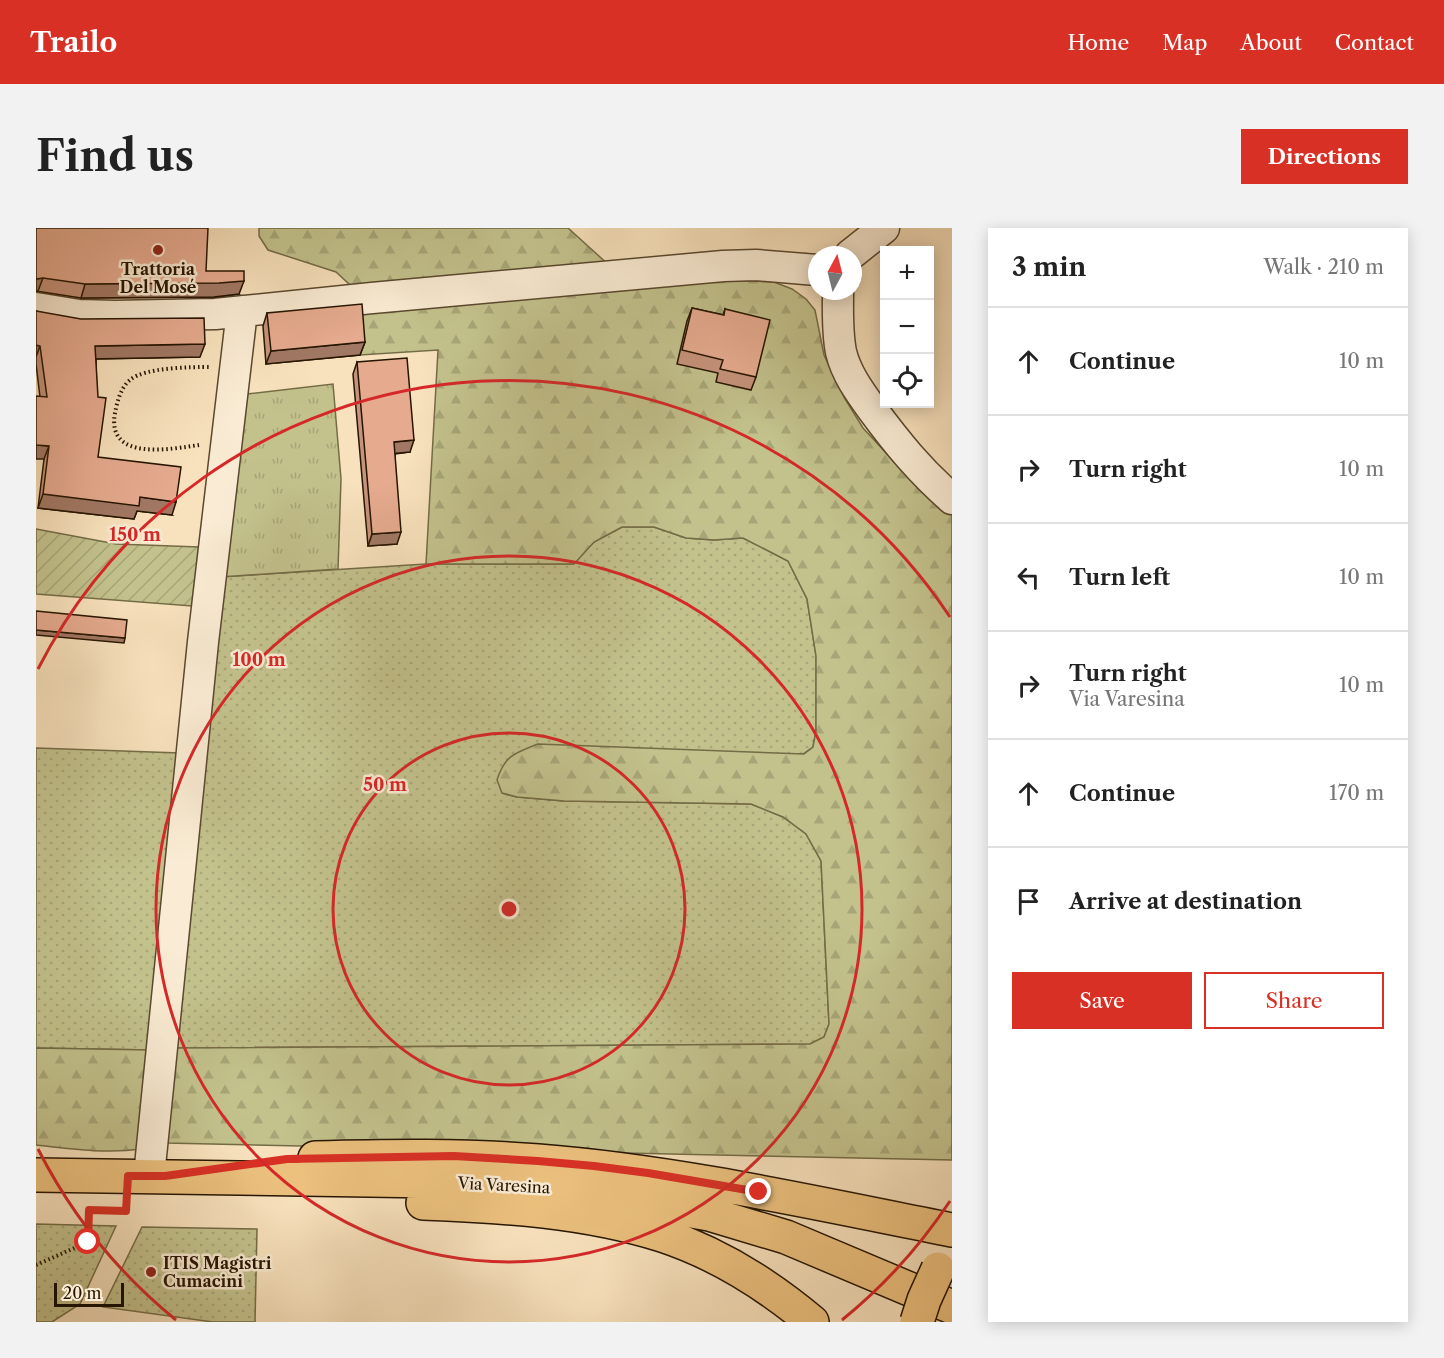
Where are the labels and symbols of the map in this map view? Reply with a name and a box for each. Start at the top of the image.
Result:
marker: Trattoria Del Mosé [151,243,165,257]
north arrow [808,246,862,300]
place label: Trattoria Del Mosé [120,259,197,297]
text: 150 m [109,524,161,546]
text: 100 m [232,649,286,671]
text: 50 m [363,774,407,796]
centre of rings [499,899,519,919]
street label: Via Varesina [456,1173,551,1197]
route end [745,1178,771,1204]
route start [74,1228,100,1254]
place label: ITIS Magistri Cumacini [163,1253,272,1291]
marker: ITIS Magistri Cumacini [144,1265,158,1279]
scale bar [54,1280,124,1308]

